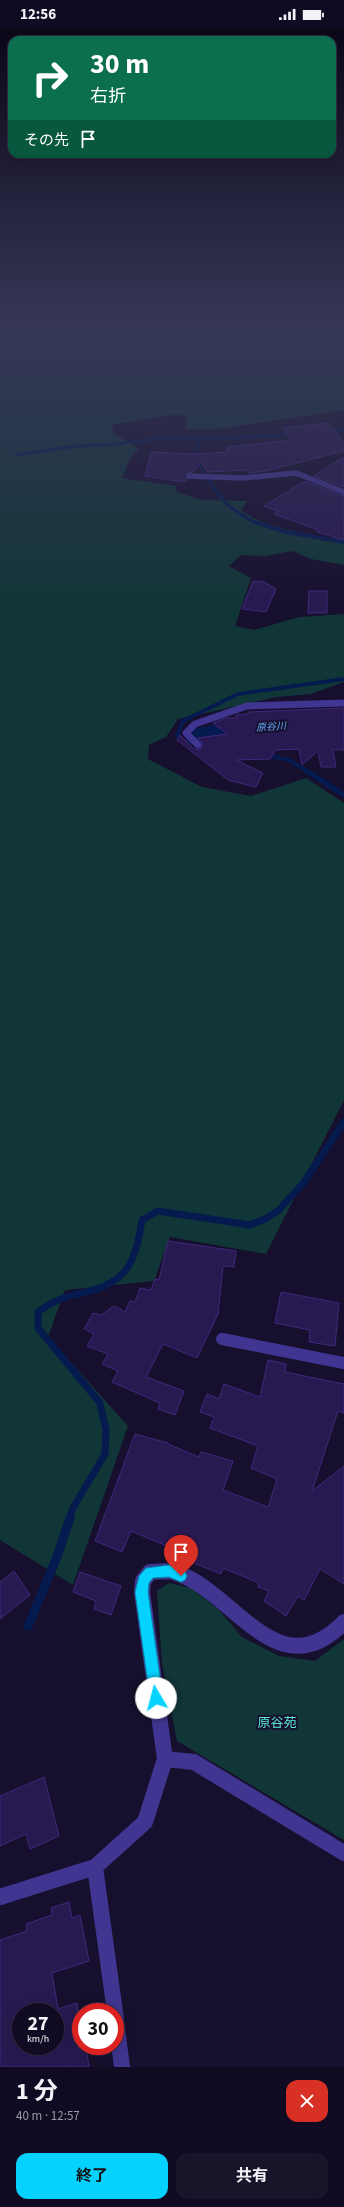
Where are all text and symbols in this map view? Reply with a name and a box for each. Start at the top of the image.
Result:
text: 12:56 [20,4,56,25]
text: 30 m [90,44,149,84]
icon: right [24,52,76,104]
text: 右折 [90,84,126,109]
icon: arrive [77,128,99,150]
text: その先 [24,130,69,151]
water label: 原谷川 [256,719,287,735]
pin [164,1535,198,1576]
icon: arrive [170,1541,192,1563]
position arrow [135,1677,177,1719]
park label: 原谷苑 [257,1714,297,1732]
speed limit sign: 30 [72,2003,124,2055]
text: 27 [27,2010,49,2038]
text: km/h [27,2032,49,2046]
text: 1 分 [16,2074,57,2109]
button: close [286,2080,328,2122]
text: 40 m · 12:57 [16,2107,80,2125]
button: 終了 [16,2153,168,2199]
button: 共有 [176,2153,328,2199]

